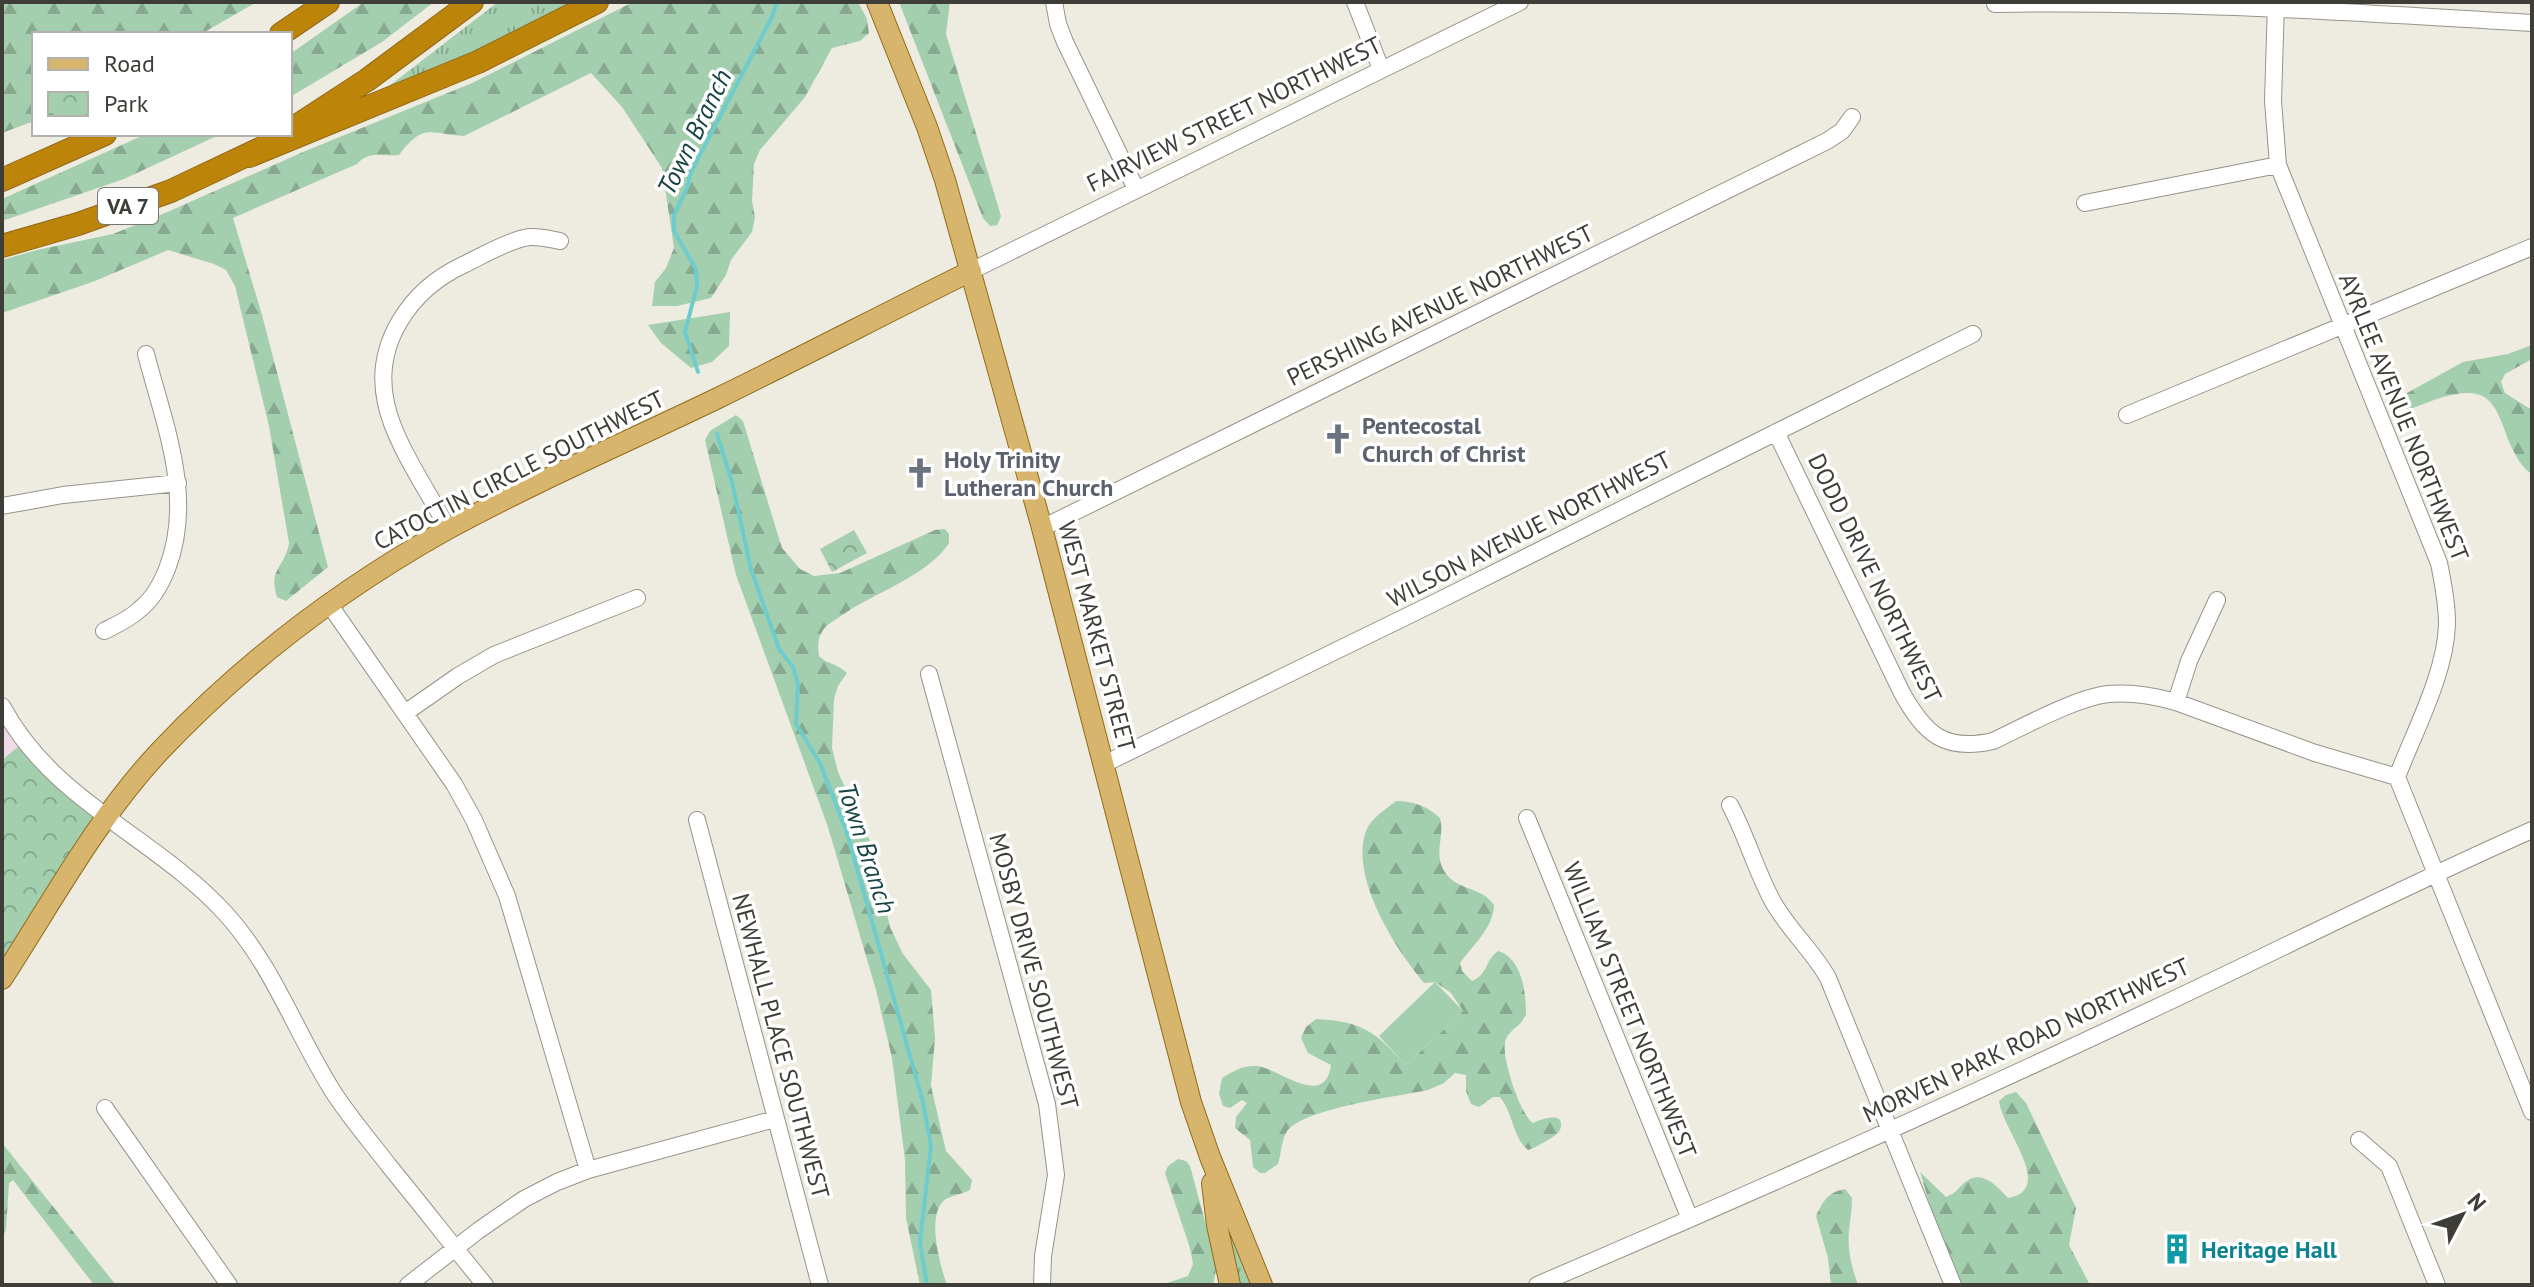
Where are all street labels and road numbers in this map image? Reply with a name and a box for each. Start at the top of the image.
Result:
street label: FAIRVIEW STREET NORTHWEST [1082,29,1386,199]
road number: VA 7 [98,188,158,224]
street label: PERSHING AVENUE NORTHWEST [1282,217,1598,393]
street label: AYRLEE AVENUE NORTHWEST [2332,268,2476,566]
street label: CATOCTIN CIRCLE SOUTHWEST [368,383,670,557]
street label: WILSON AVENUE NORTHWEST [1382,444,1676,614]
street label: DODD DRIVE NORTHWEST [1801,448,1949,708]
street label: WEST MARKET STREET [1051,517,1143,755]
street label: MOSBY DRIVE SOUTHWEST [982,830,1086,1112]
street label: WILLIAM STREET NORTHWEST [1556,857,1704,1163]
street label: NEWHALL PLACE SOUTHWEST [725,890,837,1202]
street label: MORVEN PARK ROAD NORTHWEST [1858,951,2194,1129]

